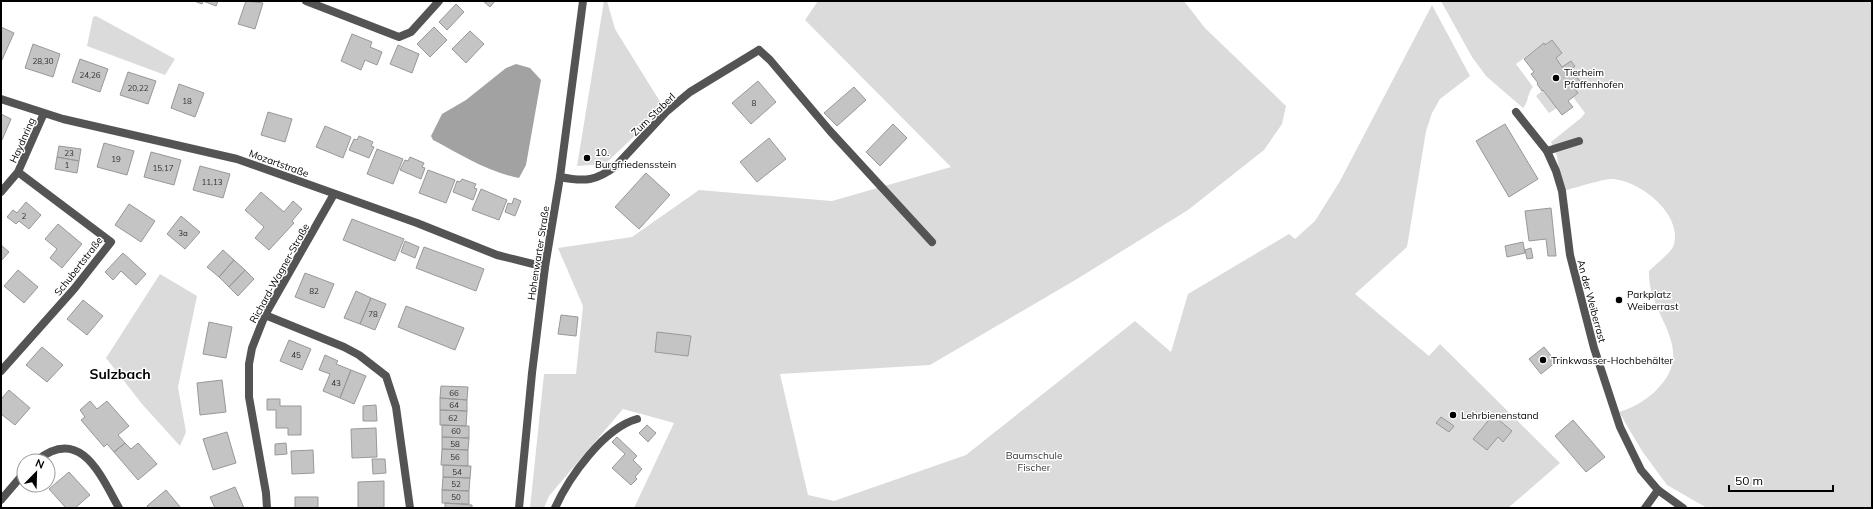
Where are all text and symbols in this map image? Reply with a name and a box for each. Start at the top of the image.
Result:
house number: 28,30 [32,56,54,66]
place label: Tierheim Pfaffenhofen [1564,66,1624,91]
house number: 24,26 [79,70,101,80]
marker: Tierheim Pfaffenhofen [1551,73,1561,83]
house number: 20,22 [127,83,149,93]
street label: Zum Staberl [629,90,678,139]
house number: 18 [182,96,192,106]
house number: 8 [752,98,757,108]
street label: Haydnring [7,115,38,165]
place label: 10. Burgfriedensstein [595,146,676,171]
street label: Mozartstraße [247,147,310,180]
house number: 23 [64,148,74,158]
marker: 10. Burgfriedensstein [582,153,592,163]
house number: 19 [111,154,121,164]
house number: 1 [65,160,70,170]
house number: 15,17 [152,163,174,173]
house number: 11,13 [201,177,223,187]
street label: Hohenwarter Straße [525,205,552,301]
house number: 2 [22,211,27,221]
street label: Richard-Wagner-Straße [247,221,312,325]
house number: 3a [178,228,188,238]
street label: Schubertstraße [51,234,106,298]
street label: An der Weiberrast [1574,258,1609,344]
house number: 82 [309,286,319,296]
place label: Parkplatz Weiberrast [1627,288,1679,313]
marker: Parkplatz Weiberrast [1614,295,1624,305]
house number: 78 [368,309,378,319]
house number: 45 [291,350,301,360]
place label: Trinkwasser-Hochbehälter [1551,354,1674,367]
marker: Trinkwasser-Hochbehälter [1538,355,1548,365]
district label: Sulzbach [89,365,151,383]
house number: 43 [331,378,341,388]
house number: 66 [449,388,459,398]
house number: 64 [449,400,459,410]
place label: Lehrbienenstand [1461,409,1539,422]
marker: Lehrbienenstand [1448,410,1458,420]
house number: 62 [448,413,458,423]
house number: 60 [451,426,461,436]
house number: 58 [450,439,460,449]
park label: Baumschule Fischer [1006,449,1062,474]
house number: 56 [450,452,460,462]
north arrow [16,453,56,493]
text: N [33,456,46,472]
house number: 54 [452,467,462,477]
scale bar [1729,467,1833,493]
text: 50 m [1735,473,1763,488]
house number: 52 [451,479,461,489]
house number: 50 [451,492,461,502]

